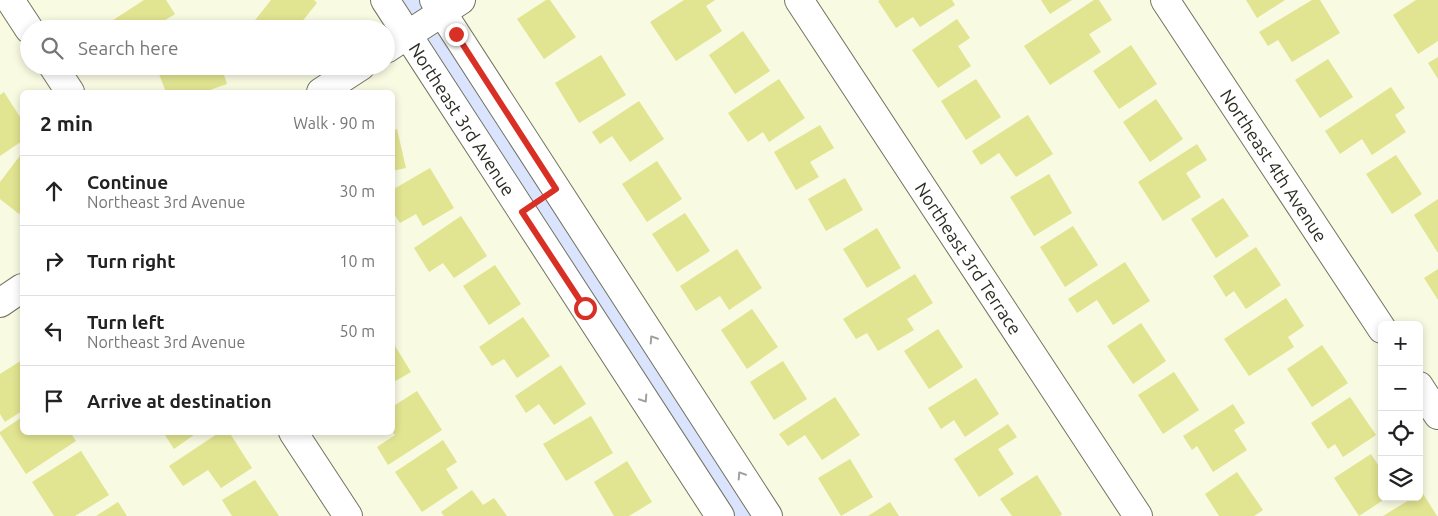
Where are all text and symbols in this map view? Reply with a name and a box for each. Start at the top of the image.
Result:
search box [20,20,395,75]
route end [445,23,468,46]
icon: search [38,34,66,62]
text: Search here [78,37,178,59]
street label: Northeast 3rd Avenue [405,39,519,199]
street label: Northeast 4th Avenue [1217,85,1331,245]
text: 2 min [40,111,93,135]
text: Walk · 90 m [293,114,375,132]
text: Continue [87,171,168,193]
icon: ahead [40,177,68,205]
street label: Northeast 3rd Terrace [912,179,1026,338]
text: 30 m [339,182,375,200]
text: Northeast 3rd Avenue [87,193,245,211]
icon: right [40,247,68,275]
text: Turn right [87,250,175,272]
text: 10 m [339,252,375,270]
route start [574,297,597,320]
text: Turn left [87,311,165,333]
icon: left [40,317,68,345]
map controls [1378,321,1423,501]
button: + [1378,321,1423,366]
text: 50 m [339,322,375,340]
text: Northeast 3rd Avenue [87,333,245,351]
one-way arrow [650,335,659,344]
button: − [1378,366,1423,411]
icon: arrive [40,387,68,415]
text: Arrive at destination [87,390,272,412]
one-way arrow [638,394,648,403]
button: locate [1378,411,1423,456]
button: layers [1378,456,1423,501]
one-way arrow [738,471,748,480]

